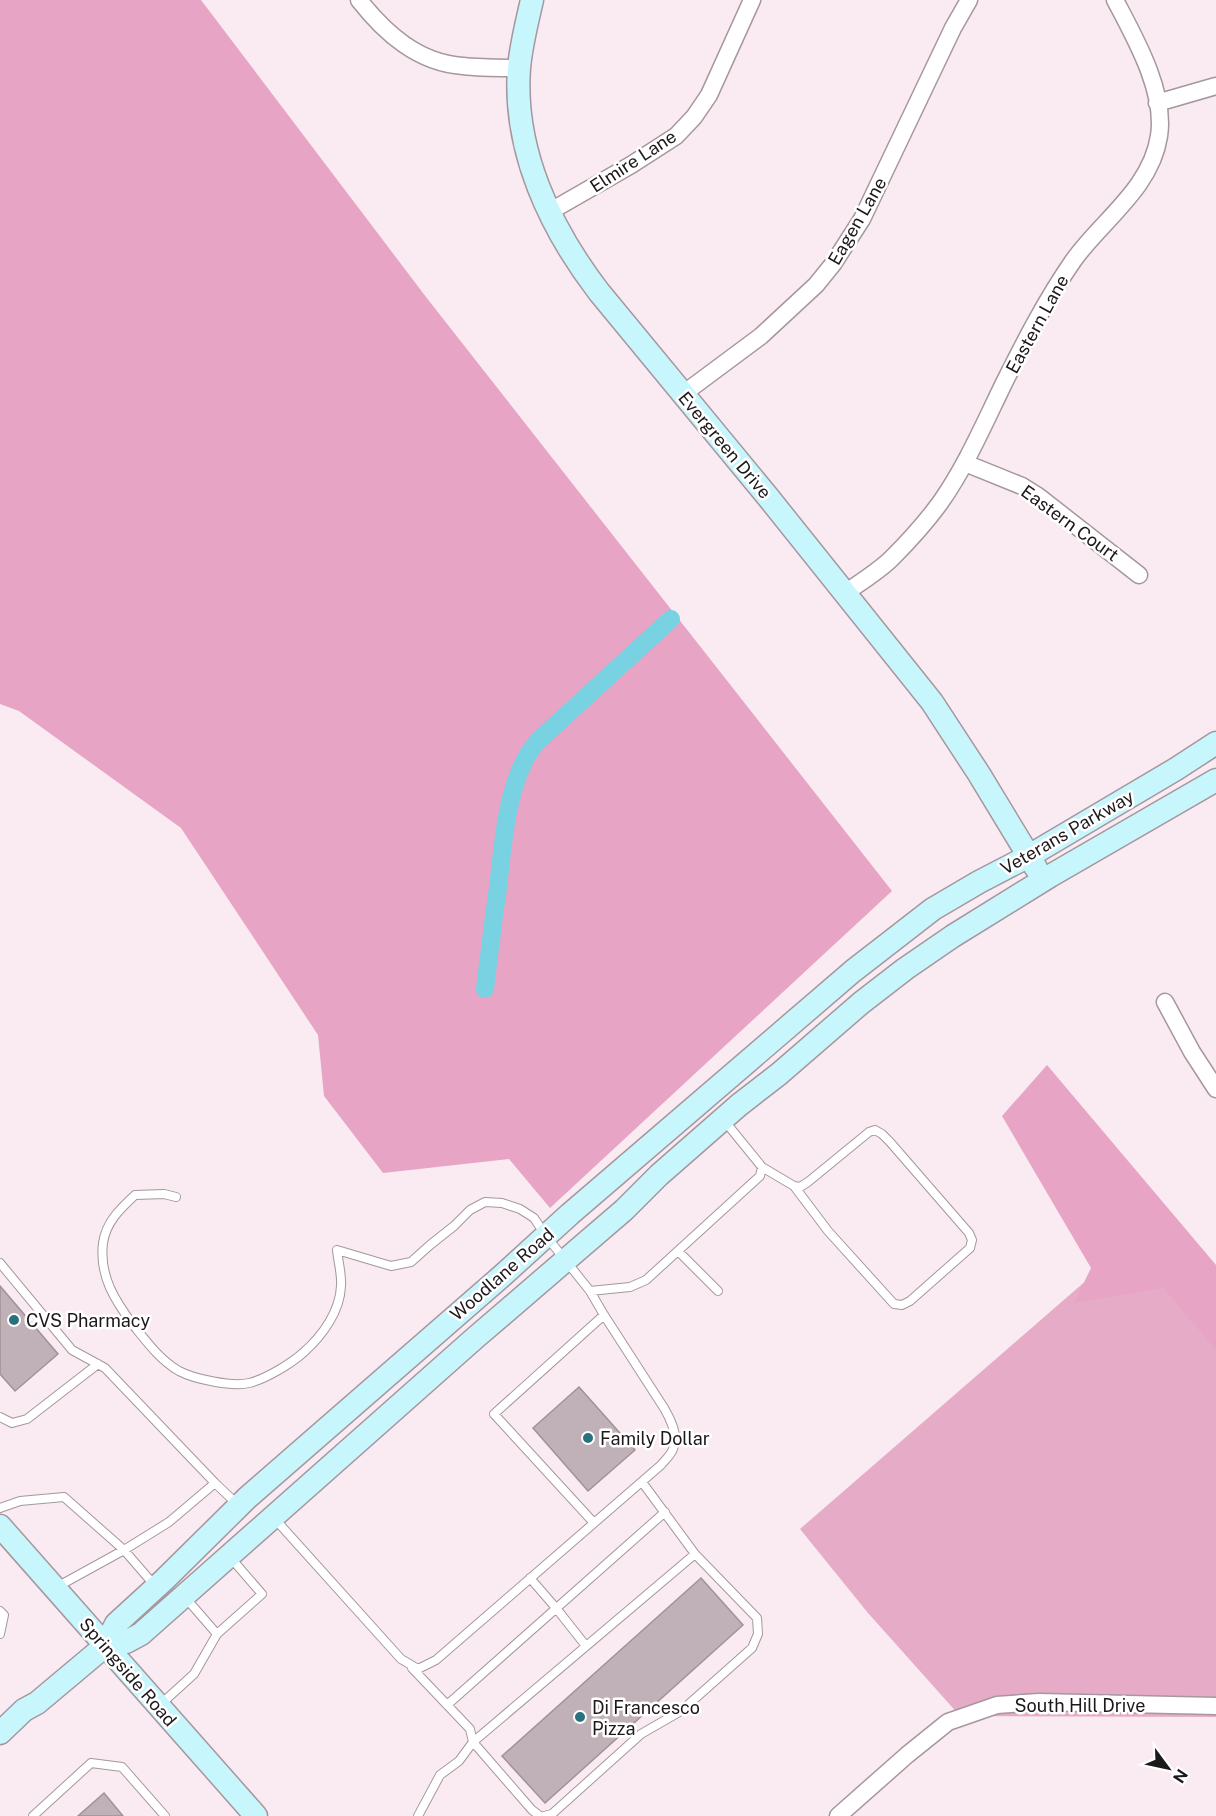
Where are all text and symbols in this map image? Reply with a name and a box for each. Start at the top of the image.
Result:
street label: Elmire Lane [586,125,680,197]
street label: Eagen Lane [824,174,890,268]
street label: Eastern Lane [1001,271,1073,377]
street label: Evergreen Drive [674,387,776,503]
street label: Eastern Court [1017,481,1123,565]
street label: Veterans Parkway [997,785,1138,879]
street label: Woodlane Road [446,1223,558,1325]
place label: CVS Pharmacy [26,1310,150,1331]
marker: CVS Pharmacy [7,1313,21,1327]
place label: Family Dollar [600,1428,710,1449]
marker: Family Dollar [581,1431,595,1445]
street label: Springside Road [75,1613,181,1731]
street label: South Hill Drive [1015,1695,1145,1716]
place label: Di Francesco Pizza [592,1697,700,1739]
marker: Di Francesco Pizza [573,1710,587,1724]
north arrow [1138,1738,1198,1798]
text: N [1169,1765,1192,1786]

